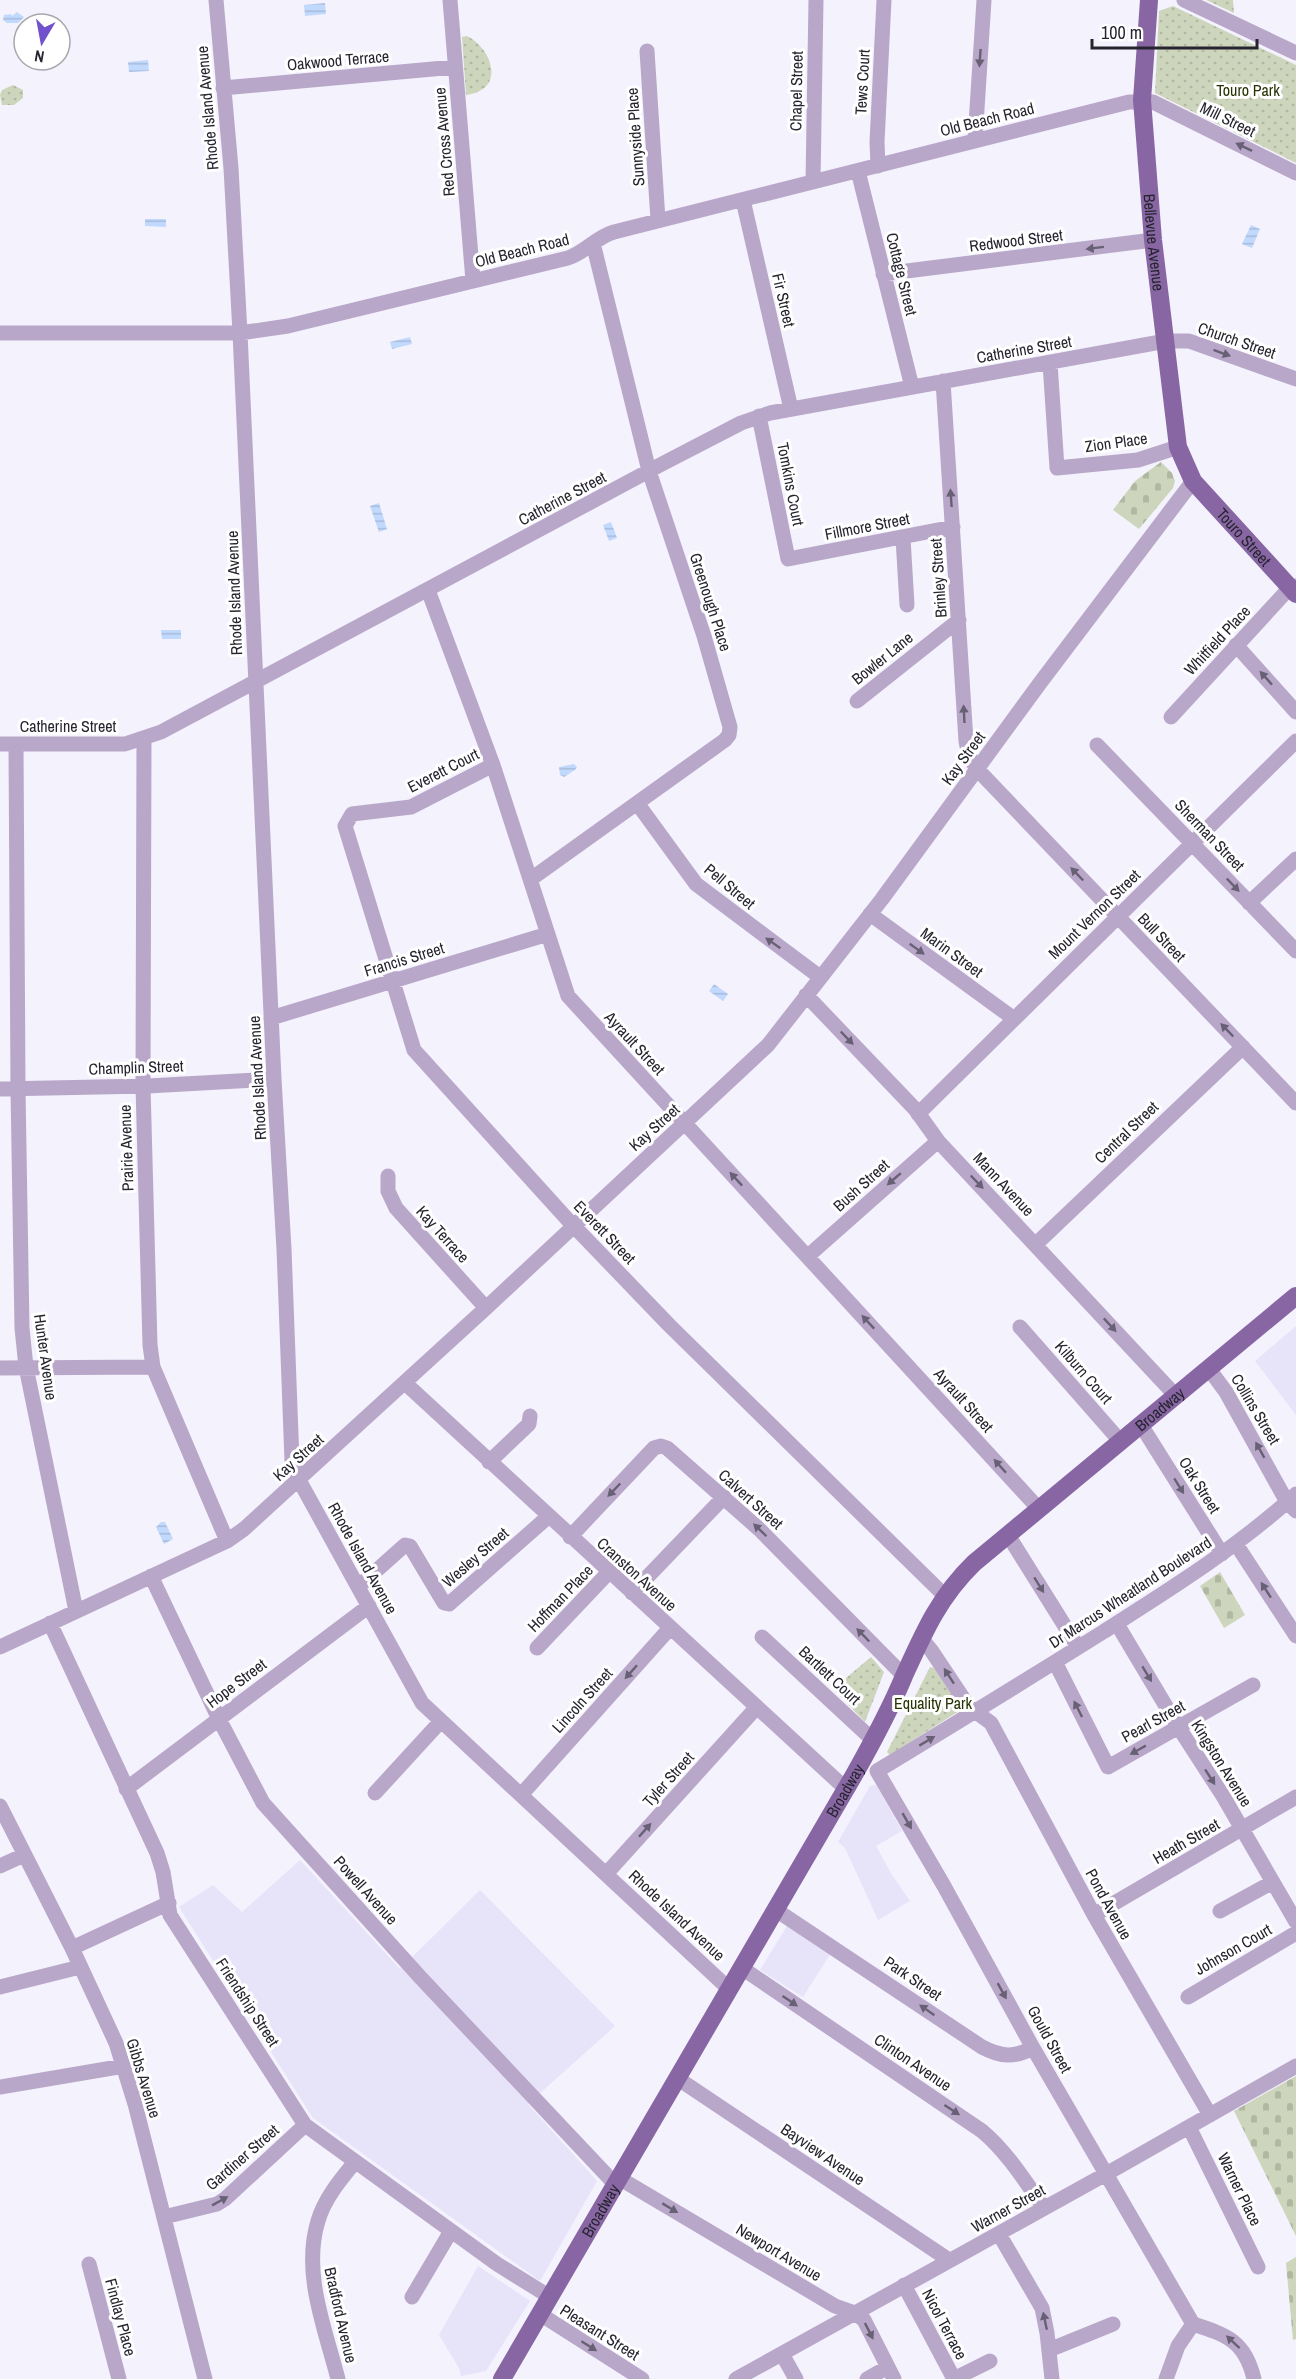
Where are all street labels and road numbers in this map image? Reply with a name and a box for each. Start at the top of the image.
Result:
street label: Rhode Island Avenue [191,45,223,171]
street label: Oakwood Terrace [286,45,390,75]
street label: Tews Court [849,48,875,115]
street label: Chapel Street [784,50,808,131]
street label: Red Cross Avenue [428,87,460,197]
street label: Sunnyside Place [621,87,649,187]
street label: Mill Street [1197,96,1260,142]
street label: Old Beach Road [938,97,1036,141]
street label: Bellevue Avenue [1138,193,1170,292]
street label: Redwood Street [968,223,1064,257]
street label: Old Beach Road [473,228,571,272]
street label: Cottage Street [881,230,923,318]
street label: Fir Street [767,271,801,329]
street label: Church Street [1195,316,1279,364]
street label: Catherine Street [975,330,1074,368]
street label: Zion Place [1083,427,1149,457]
street label: Tomkins Court [772,440,810,528]
street label: Catherine Street [514,466,610,530]
street label: Touro Street [1212,503,1276,571]
street label: Fillmore Street [823,507,912,545]
street label: Rhode Island Avenue [221,530,247,656]
street label: Brinley Street [924,537,952,618]
street label: Greenough Place [685,550,737,654]
street label: Whitfield Place [1179,600,1255,680]
street label: Bowler Lane [847,627,917,689]
street label: Catherine Street [20,715,116,737]
street label: Kay Street [936,726,990,789]
street label: Everett Court [404,742,483,797]
street label: Sherman Street [1170,794,1250,876]
street label: Pell Street [700,858,761,914]
street label: Mount Vernon Street [1043,864,1145,964]
street label: Bull Street [1133,908,1191,967]
street label: Marin Street [916,922,988,982]
street label: Francis Street [361,936,447,982]
street label: Ayrault Street [599,1006,670,1080]
street label: Rhode Island Avenue [243,1015,271,1141]
street label: Champlin Street [88,1054,184,1080]
street label: Central Street [1089,1096,1163,1168]
street label: Kay Street [624,1098,684,1156]
street label: Prairie Avenue [113,1104,139,1192]
street label: Mann Avenue [969,1147,1039,1221]
street label: Bush Street [828,1154,894,1216]
street label: Everett Street [569,1196,641,1269]
street label: Kay Terrace [411,1201,475,1267]
street label: Hunter Avenue [29,1313,63,1401]
street label: Kilburn Court [1050,1336,1118,1409]
street label: Ayrault Street [929,1362,999,1437]
street label: Collins Street [1226,1370,1286,1449]
street label: Broadway [1130,1382,1189,1436]
street label: Kay Street [268,1428,328,1486]
street label: Oak Street [1174,1453,1226,1518]
street label: Calvert Street [714,1464,788,1534]
street label: Rhode Island Avenue [323,1498,403,1618]
street label: Wesley Street [437,1522,513,1592]
street label: Dr Marcus Wheatland Boulevard [1045,1531,1215,1653]
street label: Cranston Avenue [592,1532,682,1616]
street label: Hoffman Place [522,1559,598,1637]
street label: Bartlett Court [794,1641,866,1710]
street label: Hope Street [201,1653,271,1713]
street label: Lincoln Street [547,1662,617,1737]
street label: Pearl Street [1117,1694,1189,1747]
street label: Kingston Avenue [1186,1715,1258,1811]
street label: Tyler Street [637,1746,699,1811]
street label: Broadway [821,1760,869,1821]
street label: Heath Street [1149,1813,1224,1869]
street label: Powell Avenue [329,1851,403,1929]
street label: Rhode Island Avenue [624,1864,730,1966]
street label: Pond Avenue [1081,1865,1137,1943]
street label: Johnson Court [1191,1918,1276,1980]
street label: Park Street [880,1951,947,2006]
street label: Friendship Street [211,1953,285,2051]
street label: Gould Street [1023,2001,1078,2077]
street label: Clinton Avenue [870,2028,956,2096]
street label: Gibbs Avenue [121,2035,167,2121]
street label: Bayview Avenue [777,2118,869,2190]
street label: Gardiner Street [201,2119,284,2195]
street label: Warner Place [1213,2149,1267,2229]
street label: Broadway [576,2179,625,2241]
street label: Warner Street [967,2179,1049,2237]
street label: Newport Avenue [732,2218,826,2286]
street label: Bradford Avenue [319,2265,363,2365]
street label: Findlay Place [100,2276,142,2358]
street label: Nicol Terrace [917,2285,973,2363]
street label: Pleasant Street [556,2299,644,2365]

